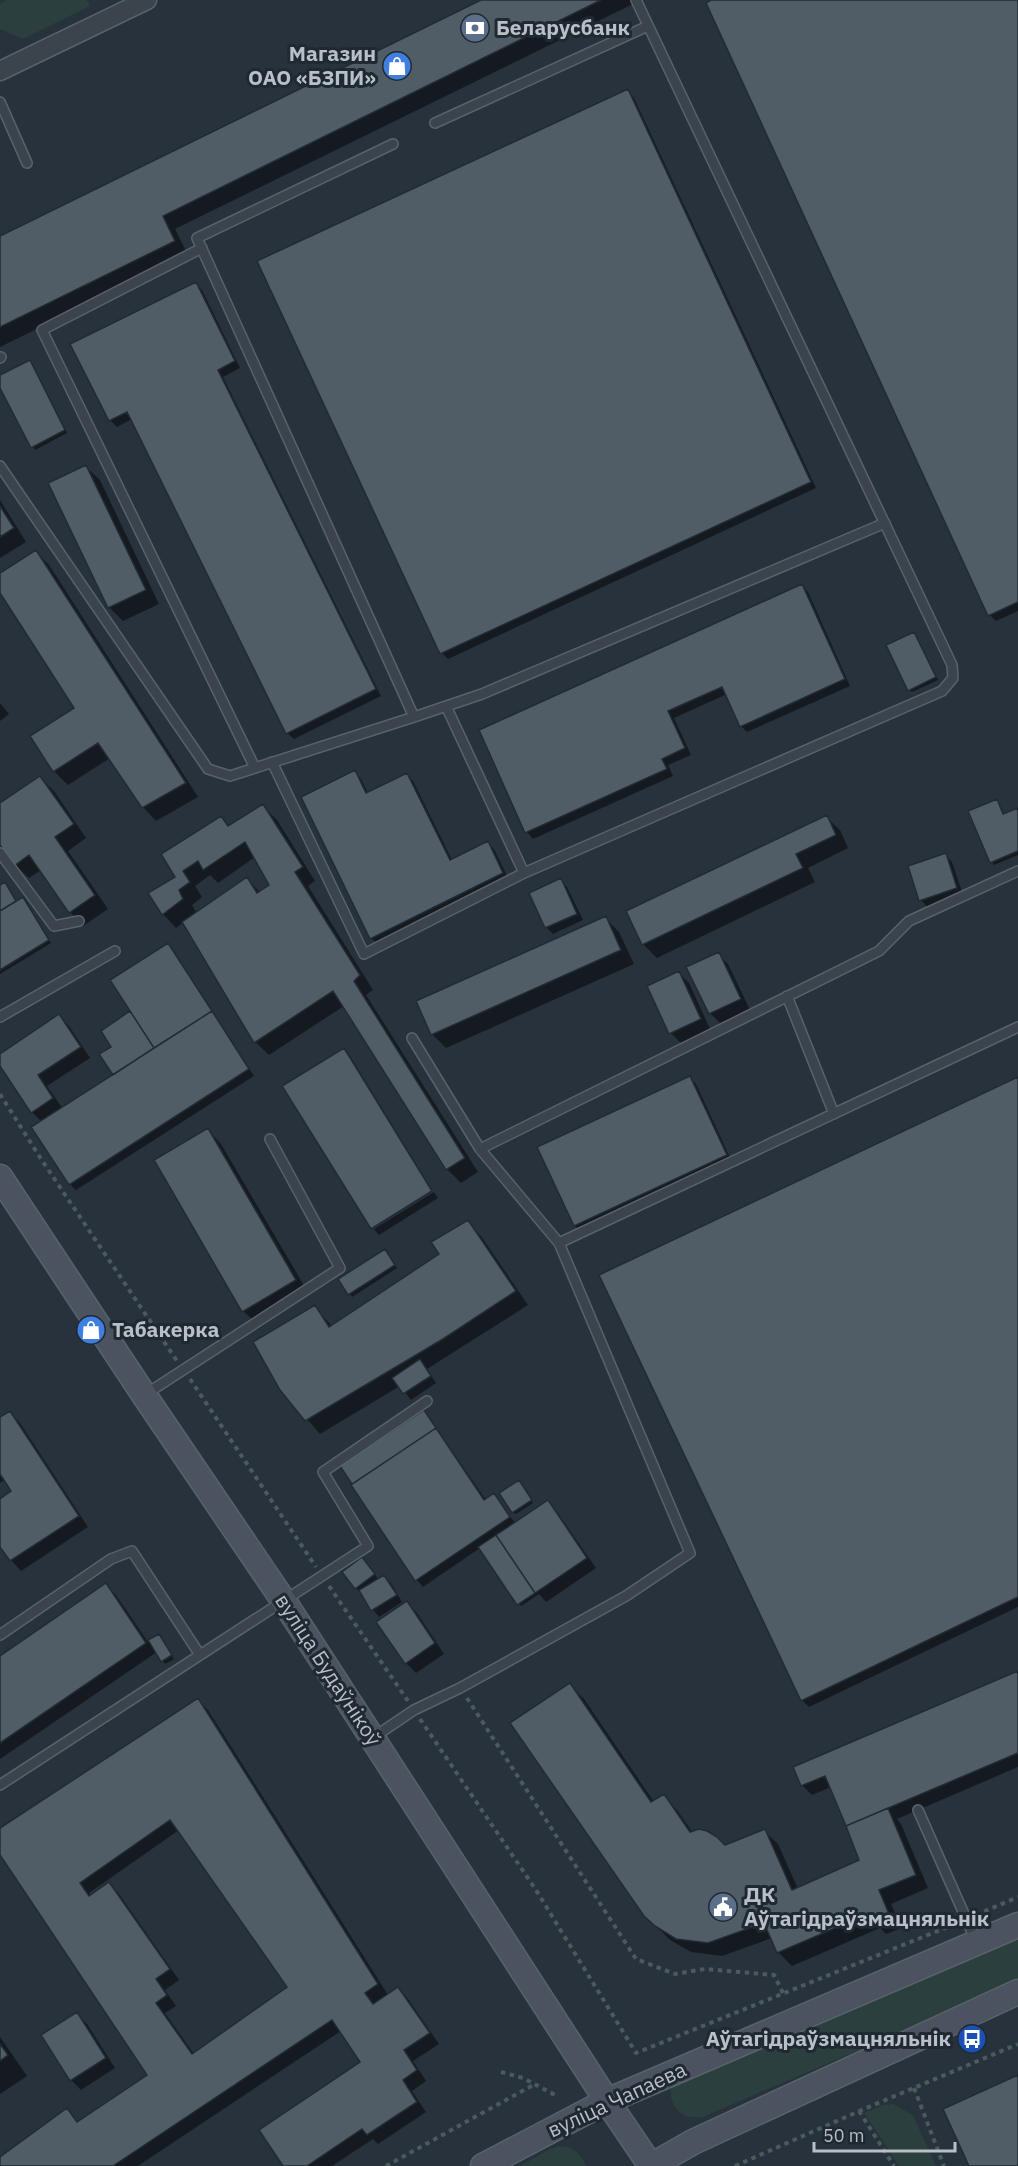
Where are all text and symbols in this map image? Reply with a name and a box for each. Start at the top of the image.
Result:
bank icon: Беларусбанк [459,12,491,44]
place label: Беларусбанк [496,13,630,41]
place label: Магазин ОАО «БЗПИ» [248,39,376,91]
shop icon: Магазин ОАО «БЗПИ» [381,50,413,82]
shop icon: Табакерка [75,1314,107,1346]
place label: Табакерка [112,1315,219,1343]
street label: вуліца Будаўнікоў [269,1588,389,1751]
place label: ДК Аўтагідраўзмацняльнік [744,1880,989,1932]
public building icon: ДК Аўтагідраўзмацняльнік [707,1891,739,1923]
bus stop icon: Аўтагідраўзмацняльнік [956,2023,988,2055]
place label: Аўтагідраўзмацняльнік [706,2024,951,2052]
street label: вуліца Чапаева [543,2055,690,2143]
scale bar [814,2115,955,2153]
text: 50 m [823,2124,865,2147]

